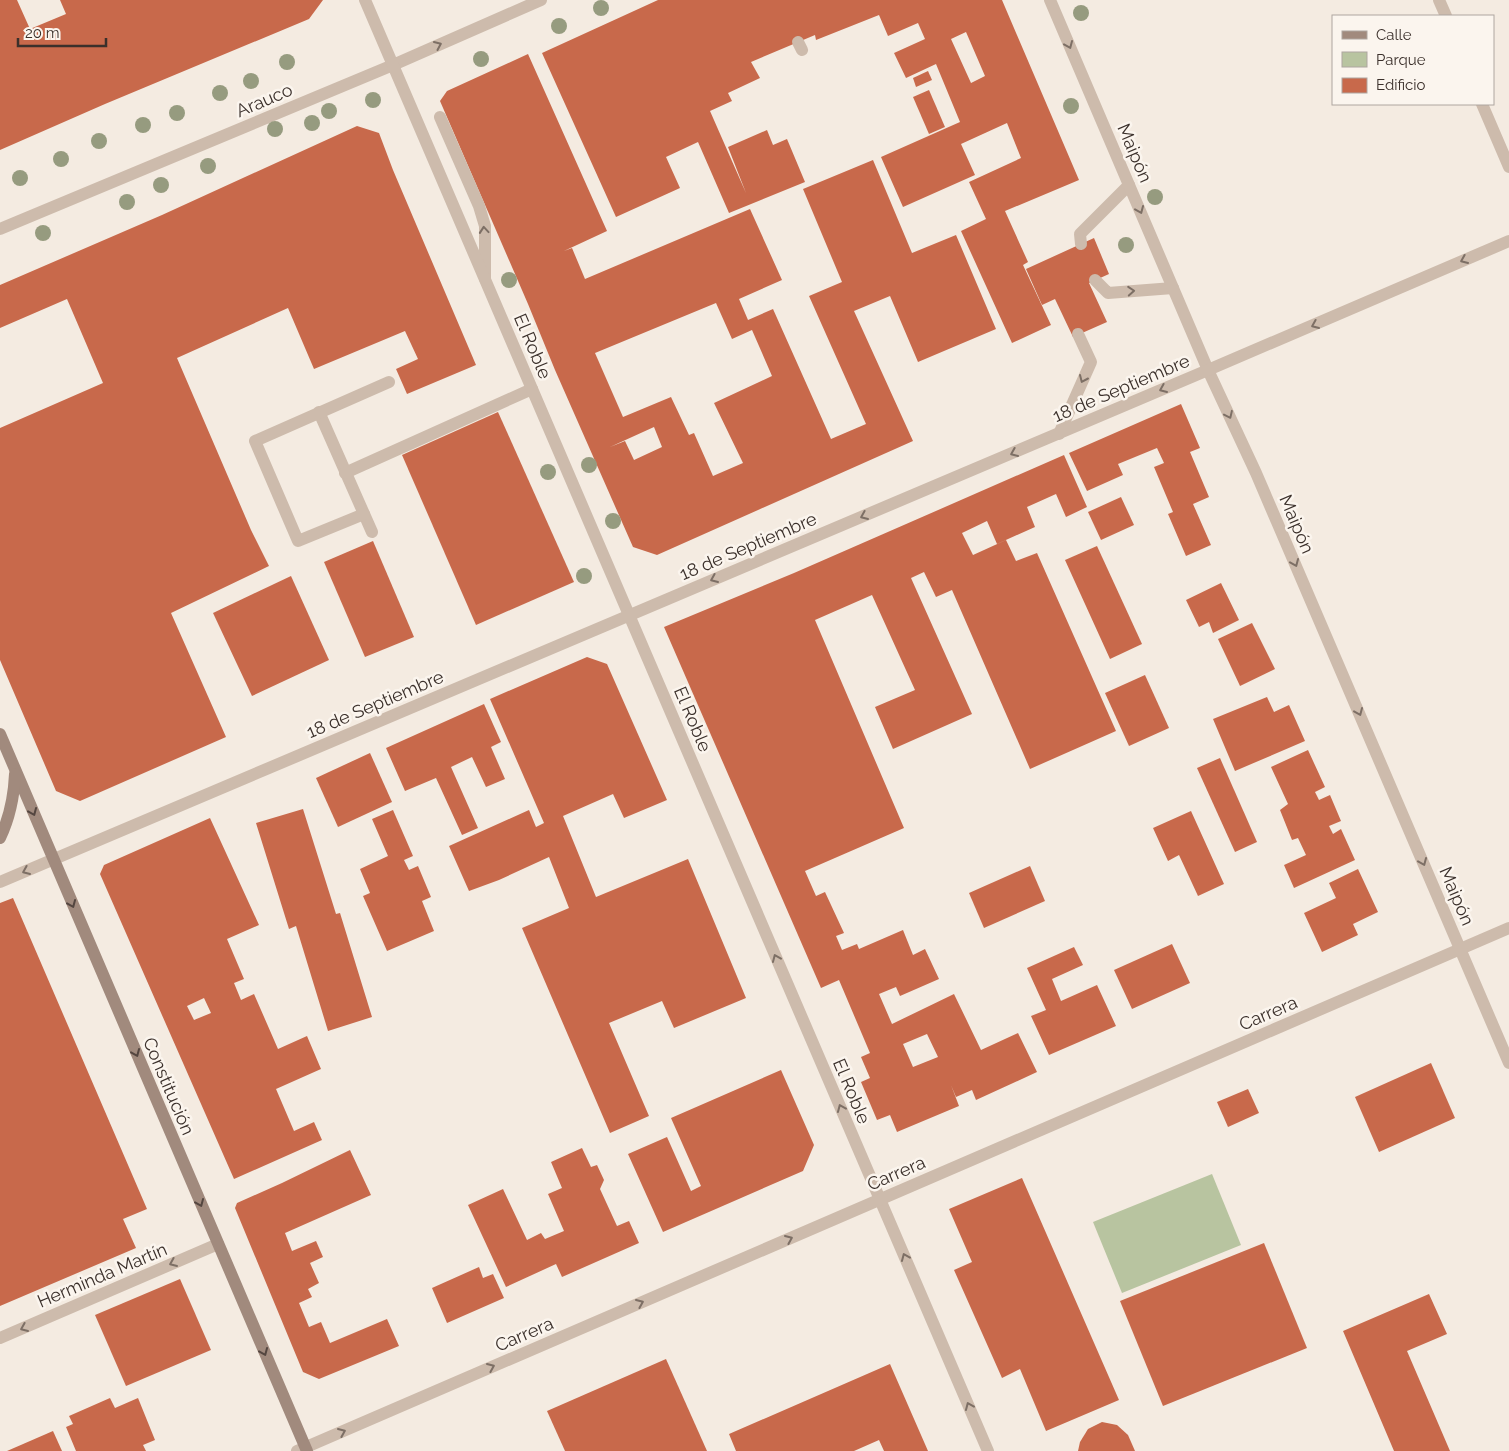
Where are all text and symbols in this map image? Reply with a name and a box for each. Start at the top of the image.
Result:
scale bar [18,15,105,47]
legend [1332,15,1494,105]
text: 20 m [25,24,60,42]
text: Calle [1376,26,1412,44]
one-way arrow [1063,40,1074,49]
one-way arrow [433,41,442,52]
text: Parque [1376,51,1426,69]
text: Edificio [1376,76,1426,94]
street label: Arauco [233,79,296,121]
street label: Maipón [1113,120,1157,186]
one-way arrow [1133,205,1144,214]
one-way arrow [479,226,490,234]
one-way arrow [1460,254,1469,265]
one-way arrow [1128,286,1136,297]
street label: El Roble [510,310,556,382]
one-way arrow [1311,318,1320,329]
street label: 18 de Septiembre [1049,350,1193,426]
one-way arrow [1079,374,1090,383]
one-way arrow [1159,383,1168,394]
one-way arrow [1223,409,1233,418]
one-way arrow [1010,446,1019,457]
street label: Maipón [1275,491,1319,557]
street label: 18 de Septiembre [676,508,820,584]
one-way arrow [860,509,869,520]
one-way arrow [1288,558,1299,567]
one-way arrow [710,573,719,583]
street label: 18 de Septiembre [303,666,447,742]
street label: El Roble [670,683,716,755]
one-way arrow [1353,708,1363,716]
one-way arrow [26,807,37,816]
one-way arrow [1416,857,1427,866]
street label: Maipón [1435,863,1479,929]
one-way arrow [22,864,31,875]
one-way arrow [66,899,77,908]
one-way arrow [772,954,783,963]
street label: Carrera [1236,991,1300,1035]
street label: Constitución [139,1034,199,1138]
one-way arrow [130,1048,141,1057]
street label: El Roble [829,1055,875,1127]
one-way arrow [836,1104,846,1112]
street label: Carrera [864,1151,928,1195]
one-way arrow [194,1198,205,1207]
one-way arrow [784,1234,793,1245]
street label: Herminda Martín [34,1238,170,1312]
one-way arrow [900,1253,911,1262]
one-way arrow [169,1257,178,1267]
one-way arrow [635,1298,644,1309]
street label: Carrera [492,1312,556,1356]
one-way arrow [20,1321,29,1332]
one-way arrow [258,1347,269,1356]
one-way arrow [486,1363,495,1374]
one-way arrow [964,1402,975,1411]
one-way arrow [337,1427,346,1438]

